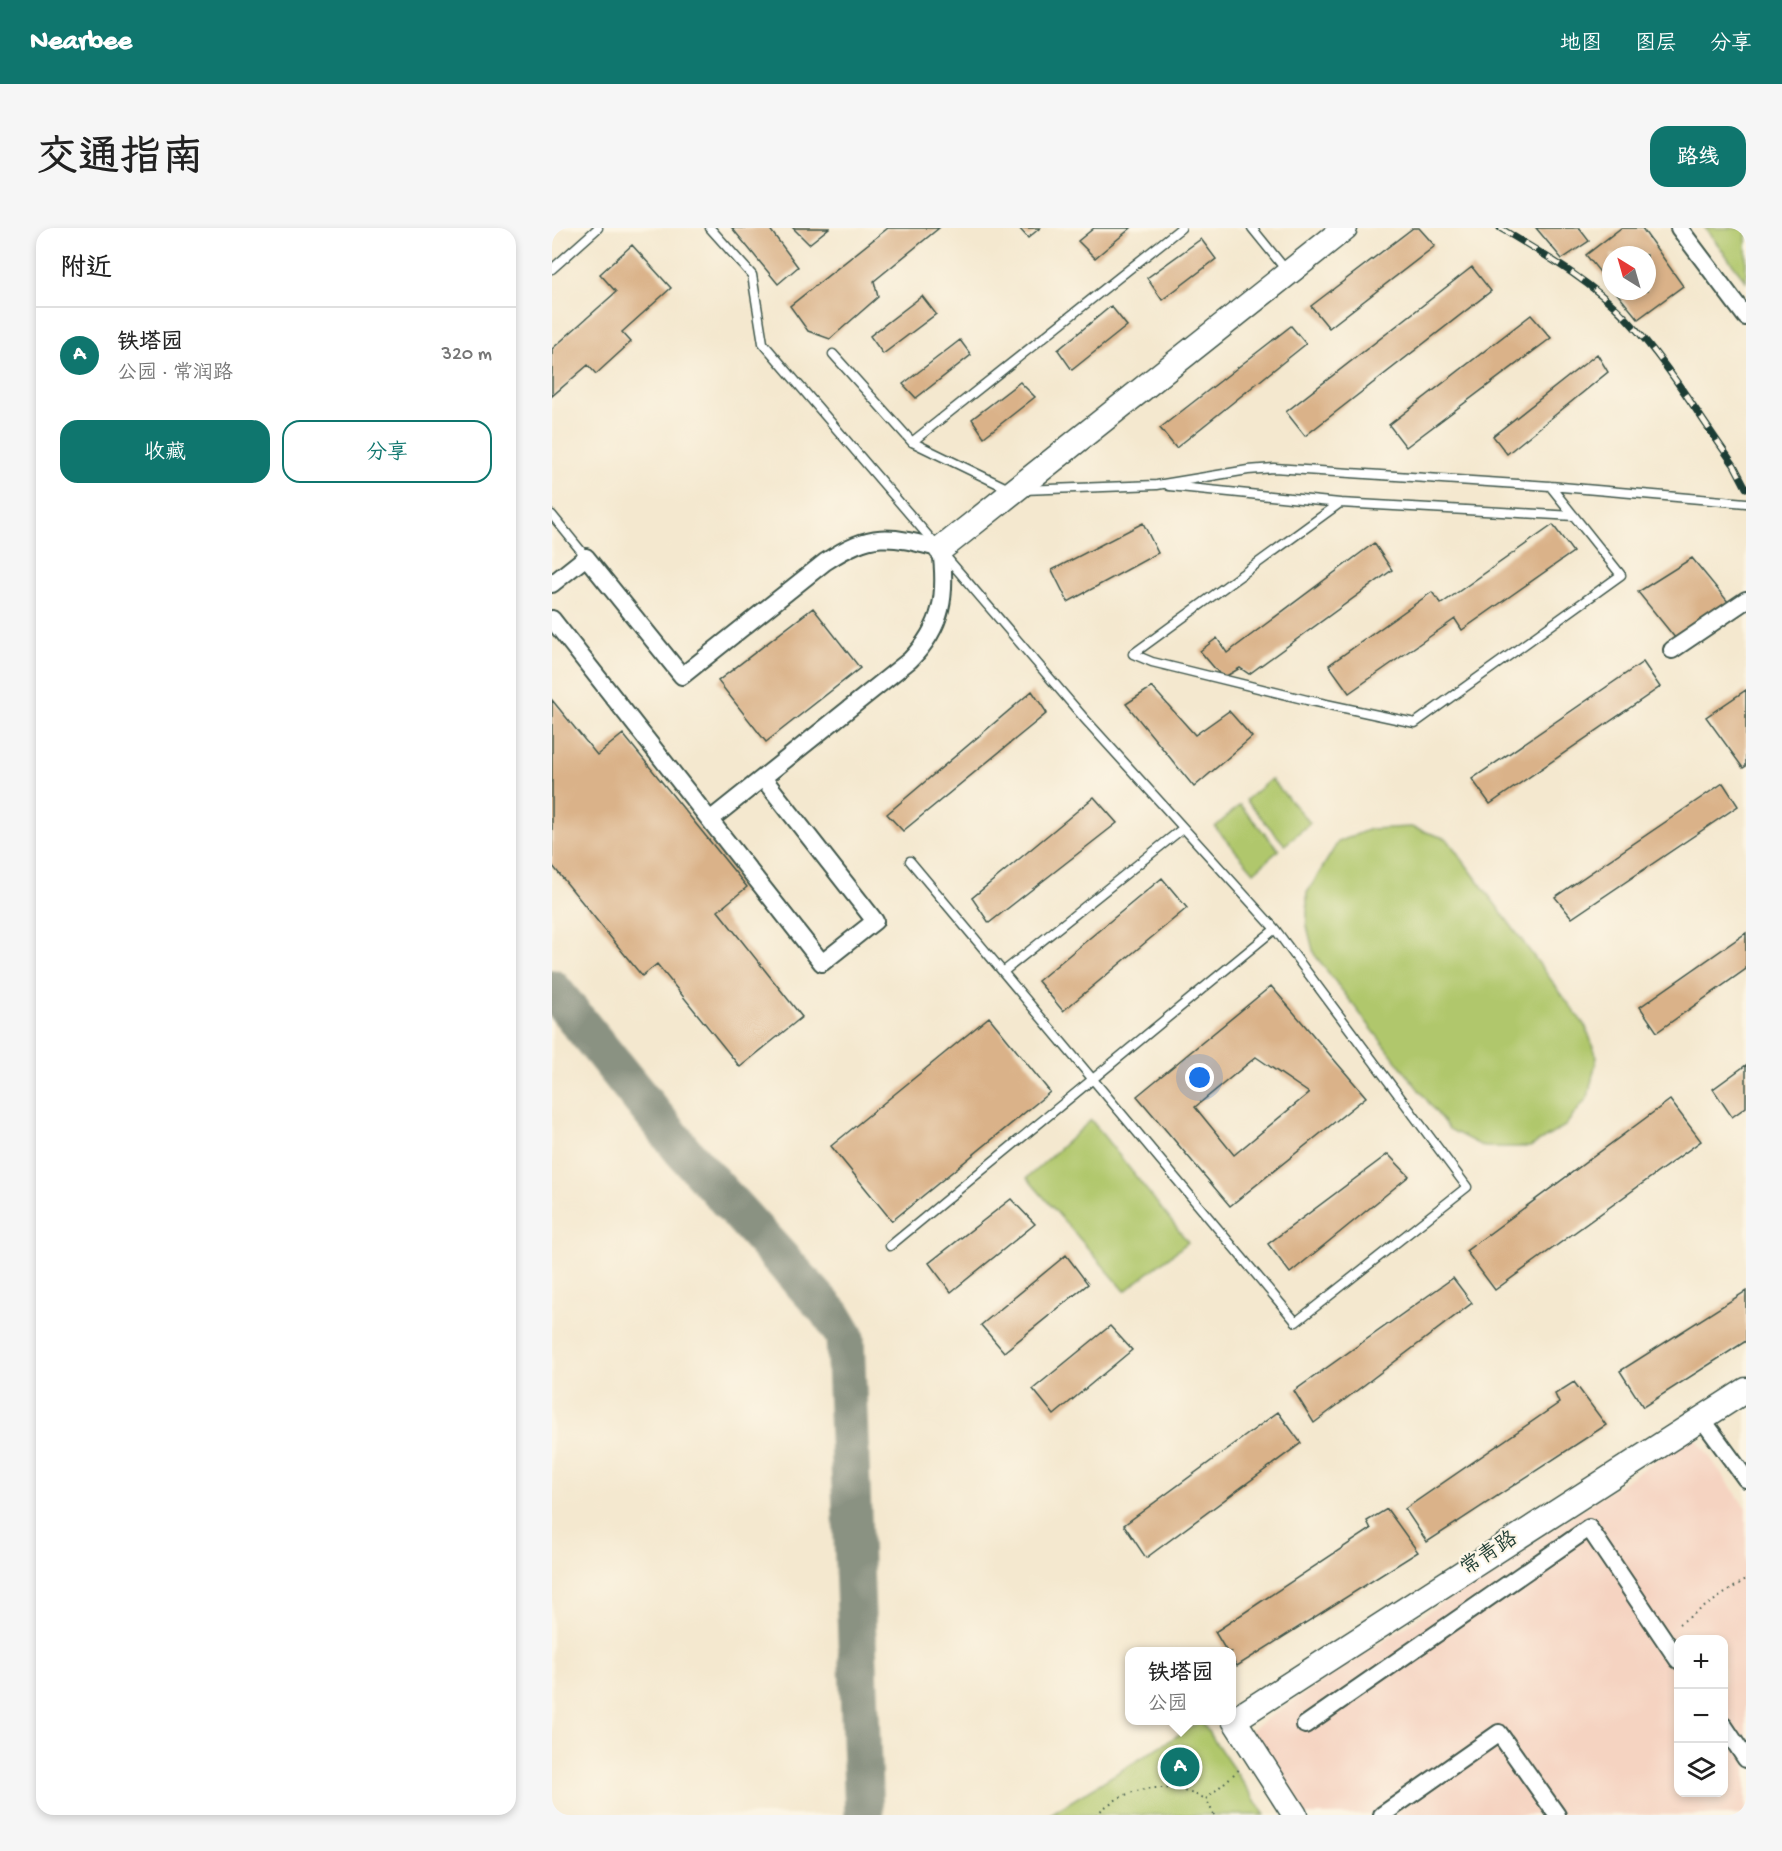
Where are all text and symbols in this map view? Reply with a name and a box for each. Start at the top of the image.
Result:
text: Nearbee [30,26,132,59]
text: 地图 [1560,33,1602,58]
text: 图层 [1635,33,1677,58]
text: 分享 [1710,33,1752,58]
button: 路线 [1650,126,1746,187]
text: 交通指南 [36,137,204,186]
north arrow [1602,246,1656,300]
text: 附近 [60,255,112,286]
text: 铁塔园 [117,331,183,357]
text: A [74,344,85,367]
text: 320 m [442,344,492,367]
text: 公园 · 常润路 [117,363,233,386]
button: 收藏 [60,420,270,483]
button: 分享 [282,420,492,483]
your location [1185,1063,1214,1092]
street label: 常青路 [1456,1526,1523,1583]
map controls [1674,1635,1728,1797]
button: + [1674,1635,1728,1689]
popup [1125,1647,1236,1725]
text: 铁塔园 [1147,1662,1214,1688]
button: − [1674,1689,1728,1743]
text: 公园 [1147,1694,1187,1717]
button: layers [1674,1743,1728,1797]
pin: A [1160,1744,1200,1790]

